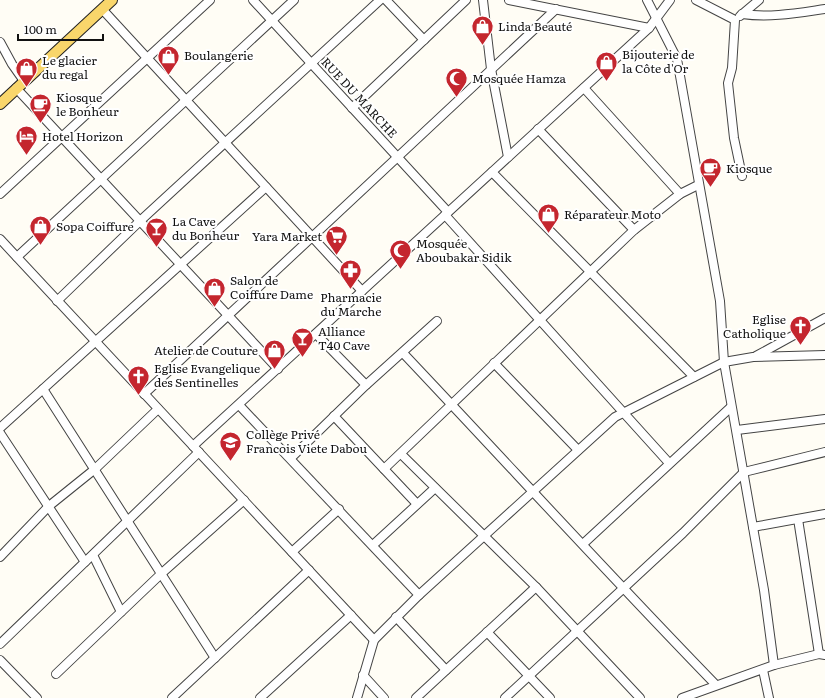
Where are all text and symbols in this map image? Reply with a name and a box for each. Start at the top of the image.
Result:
shop icon: Linda Beauté [470,14,496,47]
scale bar [18,16,103,42]
place label: Linda Beauté [498,17,572,35]
text: 100 m [24,20,57,38]
shop icon: Boulangerie [155,43,181,76]
place label: Bijouterie de la Côte d'Or [622,45,695,77]
place label: Boulangerie [184,46,253,64]
shop icon: Bijouterie de la Côte d'Or [594,49,620,82]
place label: Le glacier du regal [42,51,97,83]
street label: RUE DU MARCHE [318,53,402,142]
shop icon: Le glacier du regal [14,55,40,88]
mosque icon: Mosquée Hamza [444,66,470,99]
place label: Mosquée Hamza [472,69,567,87]
place label: Kiosque le Bonheur [56,88,119,120]
cafe icon: Kiosque le Bonheur [28,92,54,125]
hotel icon: Hotel Horizon [14,124,40,157]
place label: Hotel Horizon [42,127,123,145]
cafe icon: Kiosque [698,156,724,189]
place label: Kiosque [726,159,772,177]
shop icon: Réparateur Moto [535,202,561,235]
place label: Réparateur Moto [564,205,661,223]
place label: La Cave du Bonheur [172,212,240,244]
shop icon: Sopa Coiffure [27,214,53,247]
bar icon: La Cave du Bonheur [144,216,170,249]
place label: Sopa Coiffure [56,217,134,235]
supermarket icon: Yara Market [324,224,350,257]
place label: Yara Market [252,227,322,245]
place label: Mosquée Aboubakar Sidik [416,234,512,266]
mosque icon: Mosquée Aboubakar Sidik [388,238,414,271]
pharmacy icon: Pharmacie du Marche [338,258,364,291]
place label: Salon de Coiffure Dame [230,271,313,303]
shop icon: Salon de Coiffure Dame [202,275,228,308]
place label: Pharmacie du Marche [320,288,382,320]
place label: Eglise Catholique [723,310,786,342]
church icon: Eglise Catholique [788,314,814,347]
place label: Alliance T40 Cave [318,322,370,354]
bar icon: Alliance T40 Cave [290,326,316,359]
shop icon: Atelier de Couture [261,338,287,371]
place label: Atelier de Couture [154,341,258,359]
place label: Eglise Evangelique des Sentinelles [154,359,260,391]
church icon: Eglise Evangelique des Sentinelles [125,363,151,396]
place label: Collège Privé Francois Viete Dabou [246,425,368,457]
school or university icon: Collège Privé Francois Viete Dabou [218,429,244,462]

